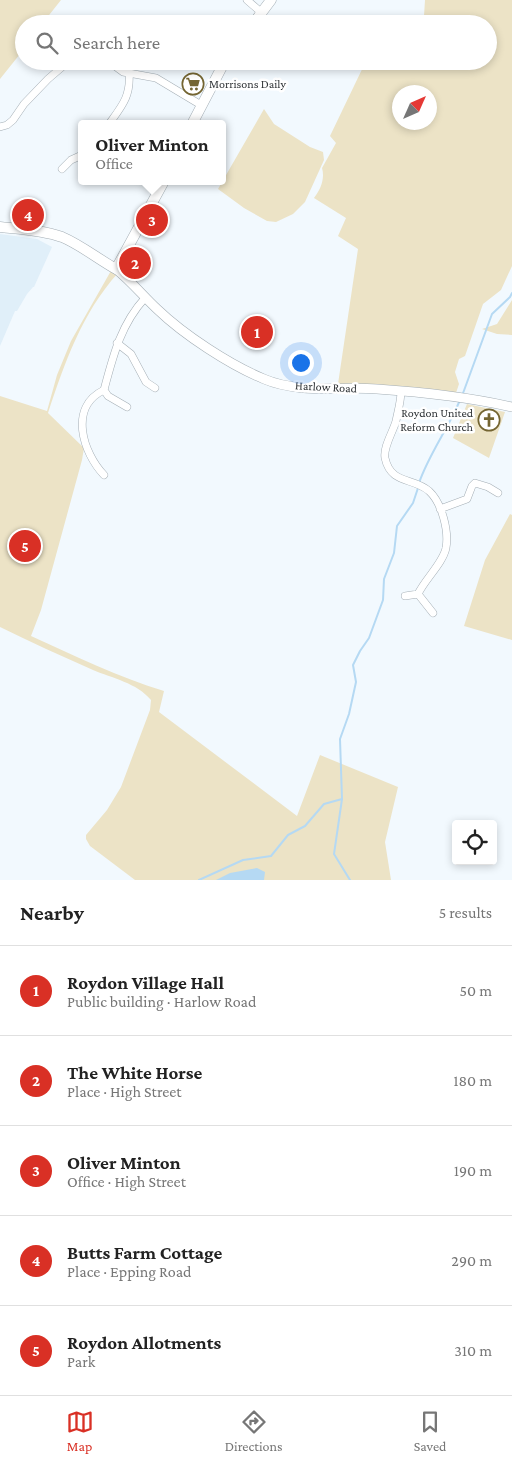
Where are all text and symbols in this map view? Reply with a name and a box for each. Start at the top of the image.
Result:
search box [15,15,497,70]
icon: search [33,29,61,57]
text: Search here [73,32,160,53]
supermarket icon: Morrisons Daily [181,72,205,96]
place label: Morrisons Daily [209,77,286,91]
north arrow [392,85,437,130]
popup [78,120,226,185]
text: Oliver Minton [95,134,209,155]
text: Office [95,155,133,172]
pin: 4 [12,196,44,234]
pin: 3 [136,201,168,239]
pin: 2 [119,244,151,282]
pin: 1 [241,313,273,351]
your location [288,350,314,376]
street label: Harlow Road [295,378,358,396]
place label: Roydon United Reform Church [400,406,474,434]
church icon: Roydon United Reform Church [477,408,501,432]
pin: 5 [9,527,41,565]
map controls [452,820,497,865]
button: locate [452,820,497,865]
text: Nearby [20,901,84,925]
text: 5 results [439,904,492,921]
text: Roydon Village Hall [67,972,224,993]
text: 1 [33,982,39,999]
text: 50 m [460,982,492,999]
text: Public building · Harlow Road [67,993,256,1010]
text: The White Horse [67,1062,202,1083]
text: 2 [32,1072,40,1089]
text: 180 m [453,1072,492,1089]
text: Place · High Street [67,1083,182,1100]
text: Oliver Minton [67,1152,181,1173]
text: 3 [32,1162,40,1179]
text: 190 m [454,1162,492,1179]
text: Office · High Street [67,1173,186,1190]
text: Butts Farm Cottage [67,1242,222,1263]
text: 4 [32,1252,40,1269]
text: 290 m [451,1252,492,1269]
text: Place · Epping Road [67,1263,192,1280]
text: Roydon Allotments [67,1332,221,1353]
text: 5 [32,1342,40,1359]
text: 310 m [454,1342,492,1359]
text: Park [67,1353,95,1370]
tab: Map [66,1408,94,1454]
tab: Directions [225,1408,283,1454]
tab: Saved [414,1408,446,1454]

